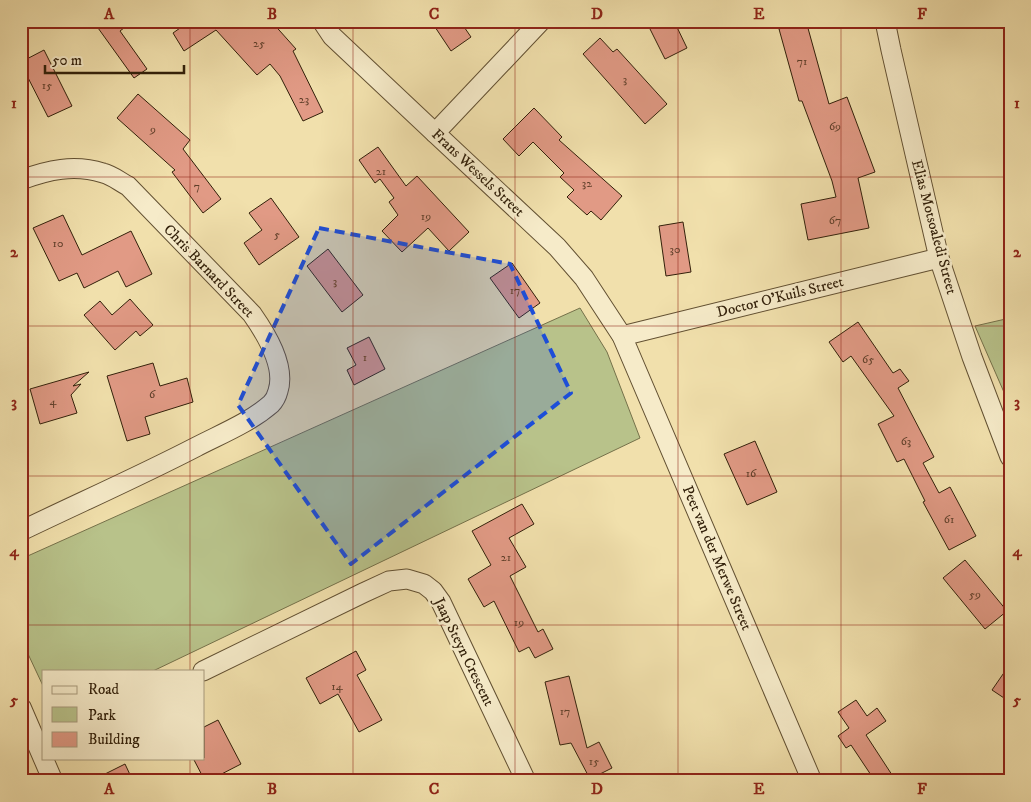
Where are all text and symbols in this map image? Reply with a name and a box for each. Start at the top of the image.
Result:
text: A [103,4,115,24]
text: B [267,4,277,24]
text: C [429,4,439,24]
text: D [591,4,603,24]
text: E [753,4,765,24]
text: F [917,4,927,24]
house number: 25 [253,36,265,51]
scale bar [45,42,184,74]
text: 50 m [52,51,82,70]
house number: 71 [797,54,807,69]
house number: 3 [623,72,627,87]
house number: 15 [42,78,52,93]
house number: 23 [299,92,309,107]
text: 1 [11,93,17,113]
text: 1 [1014,93,1020,113]
house number: 69 [829,119,841,134]
house number: 9 [149,122,156,137]
street label: Frans Wessels Street [428,125,529,221]
street label: Elias Motsoaledi Street [907,158,961,297]
house number: 21 [376,164,386,179]
house number: 32 [582,176,592,191]
house number: 7 [194,179,200,194]
house number: 19 [421,209,431,224]
house number: 67 [829,213,841,228]
street label: Chris Barnard Street [159,220,259,322]
house number: 5 [274,227,280,242]
house number: 10 [53,236,63,251]
text: 2 [10,242,19,262]
house number: 30 [670,242,680,257]
text: 2 [1013,242,1022,262]
street label: Doctor O'Kuils Street [715,272,846,322]
house number: 3 [333,274,337,289]
house number: 17 [510,283,520,298]
house number: 1 [363,350,367,365]
house number: 65 [862,352,874,367]
house number: 6 [149,387,156,402]
text: 3 [11,392,17,412]
text: 3 [1014,392,1020,412]
house number: 4 [50,394,58,409]
house number: 63 [901,434,911,449]
house number: 16 [746,466,757,481]
street label: Peet van der Merwe Street [678,483,756,633]
house number: 61 [944,512,954,527]
text: 4 [8,541,19,561]
text: 4 [1011,541,1022,561]
house number: 21 [501,550,511,565]
house number: 59 [969,587,981,602]
street label: Jaap Steyn Crescent [429,593,499,709]
house number: 19 [514,615,524,630]
legend [42,670,205,760]
house number: 14 [331,679,344,694]
text: Road [88,680,120,699]
text: 5 [9,690,18,710]
text: 5 [1012,690,1021,710]
house number: 17 [560,704,570,719]
text: Park [88,706,117,725]
text: Building [88,730,140,749]
house number: 15 [589,754,599,769]
text: A [103,779,115,799]
text: B [267,779,277,799]
text: C [429,779,439,799]
text: D [591,779,603,799]
text: E [753,779,765,799]
text: F [917,779,927,799]

